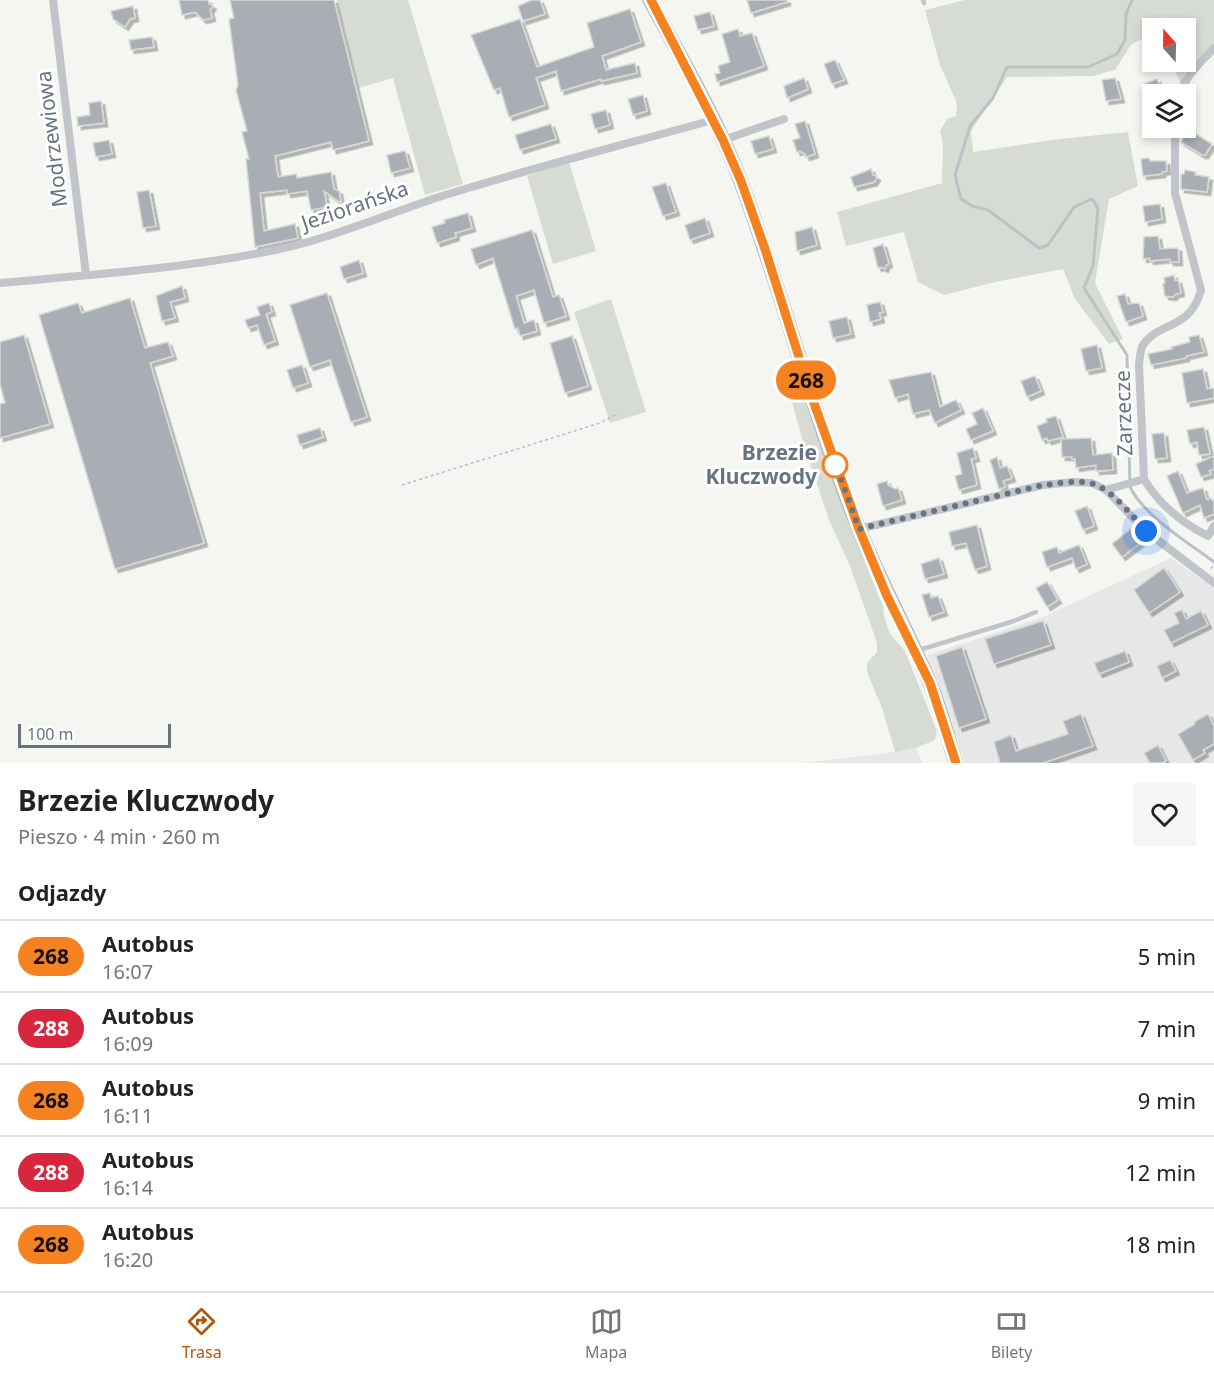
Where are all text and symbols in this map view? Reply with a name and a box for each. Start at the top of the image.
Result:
north arrow [1142,18,1196,72]
map controls [1142,18,1196,138]
street label: Modrzewiowa [29,69,73,209]
button: layers [1142,84,1196,138]
street label: Jeziorańska [296,174,412,237]
line badge: 268 [772,360,840,400]
text: 268 [788,366,824,394]
street label: Zarzecze [1108,370,1138,456]
place label: Brzezie Kluczwody [706,438,817,490]
marker: Brzezie Kluczwody [822,452,848,478]
your location [1131,516,1161,546]
scale bar [18,721,171,748]
text: 100 m [27,723,74,745]
text: Brzezie Kluczwody [18,781,274,819]
button: heart [1133,783,1196,846]
text: Pieszo · 4 min · 260 m [18,823,220,850]
text: Odjazdy [18,877,106,907]
text: Autobus [102,928,194,958]
text: 5 min [1138,941,1196,971]
text: 268 [33,942,69,970]
text: 16:07 [102,958,153,985]
text: Autobus [102,1000,194,1030]
text: 7 min [1138,1013,1196,1043]
text: 288 [33,1014,69,1042]
text: 16:09 [102,1030,153,1057]
text: Autobus [102,1072,194,1102]
text: 9 min [1138,1085,1196,1115]
text: 268 [33,1086,69,1114]
text: 16:11 [102,1102,153,1129]
text: Autobus [102,1144,194,1174]
text: 12 min [1125,1157,1196,1187]
text: 288 [33,1158,69,1186]
text: 16:14 [102,1174,153,1201]
text: Autobus [102,1216,194,1246]
text: 18 min [1125,1229,1196,1259]
text: 268 [33,1230,69,1258]
text: 16:20 [102,1246,153,1273]
tab: Trasa [182,1305,222,1363]
tab: Mapa [585,1305,627,1363]
tab: Bilety [991,1305,1032,1363]

